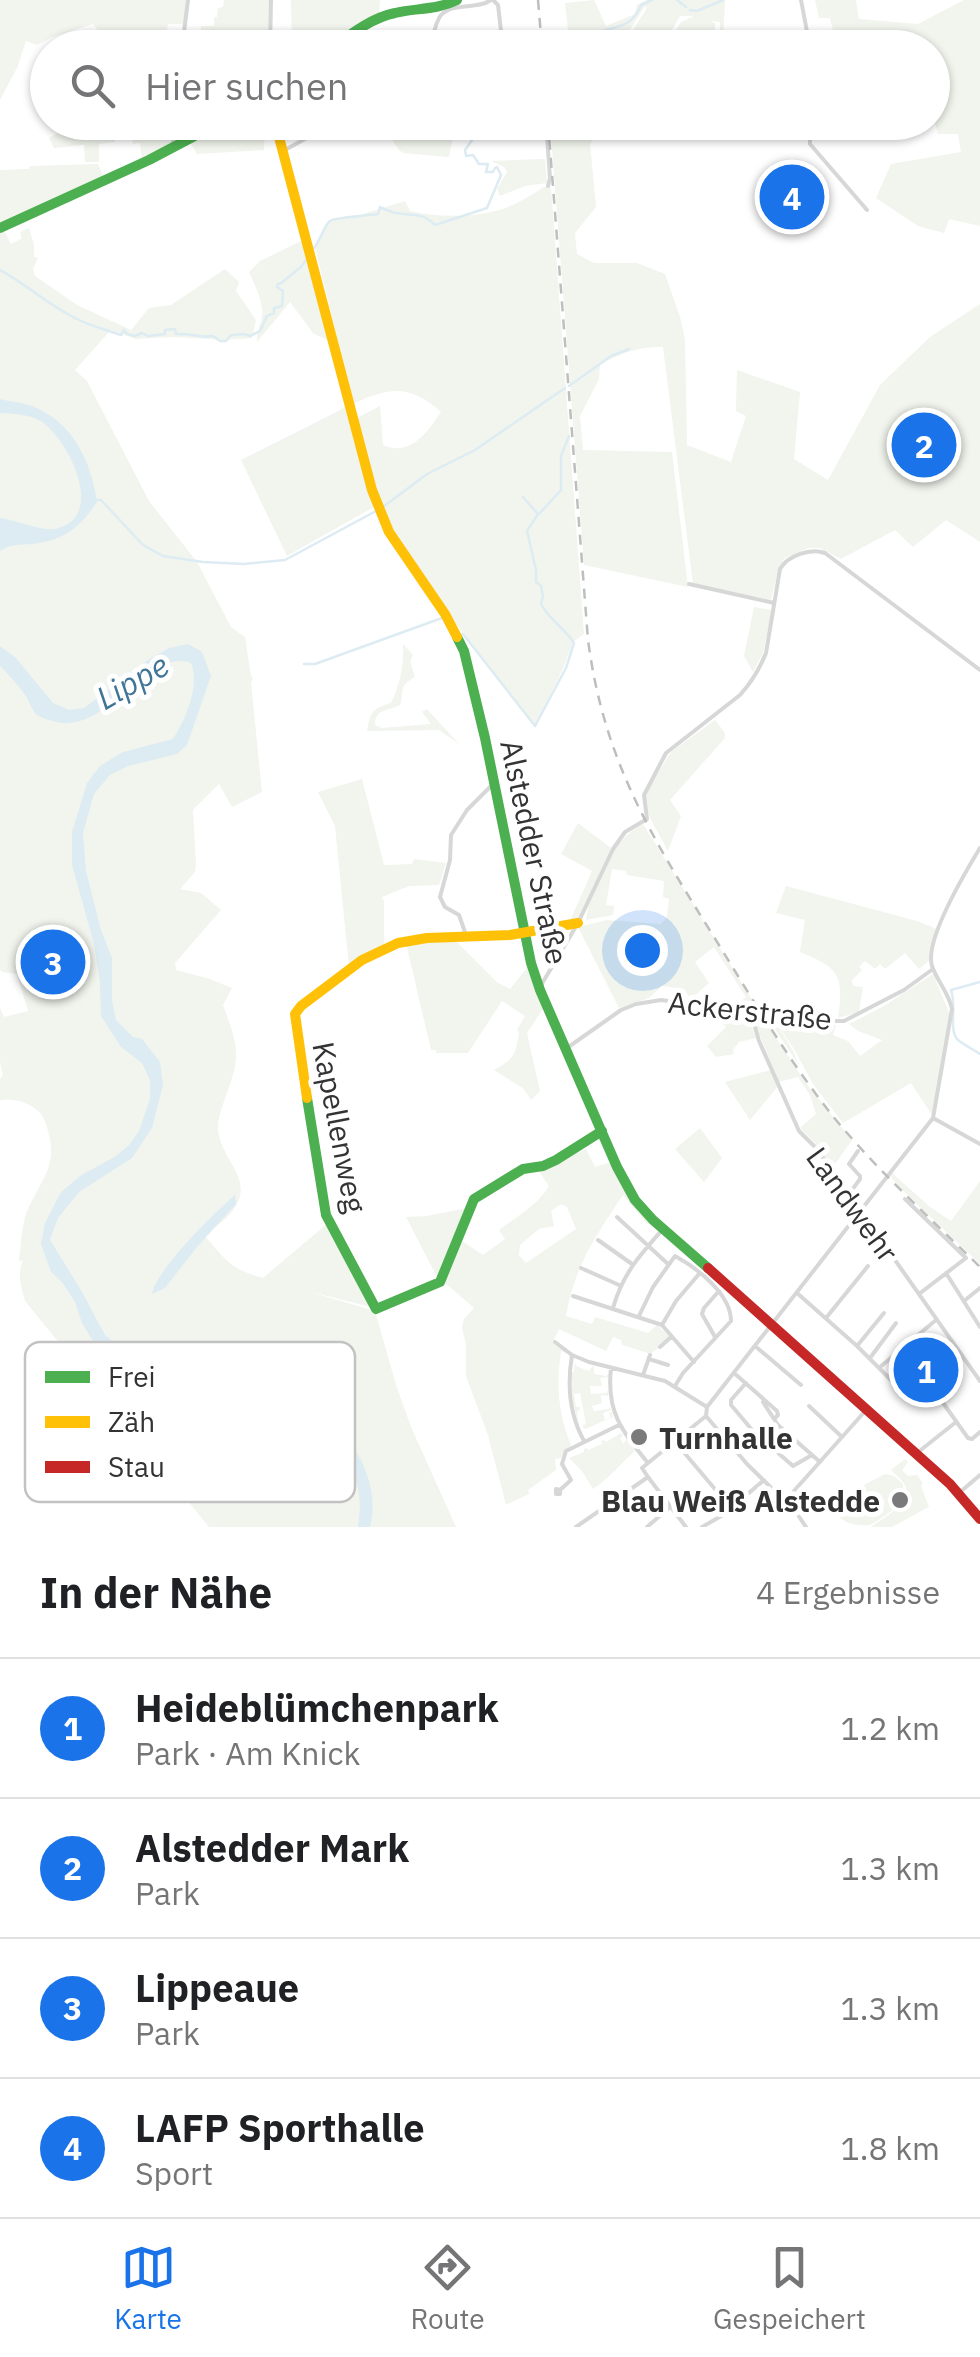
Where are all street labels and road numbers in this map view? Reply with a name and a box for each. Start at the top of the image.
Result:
street label: Alstedder Straße [492,736,578,968]
street label: Ackerstraße [666,982,834,1038]
street label: Kapellenweg [304,1038,376,1216]
street label: Landwehr [798,1139,908,1269]

